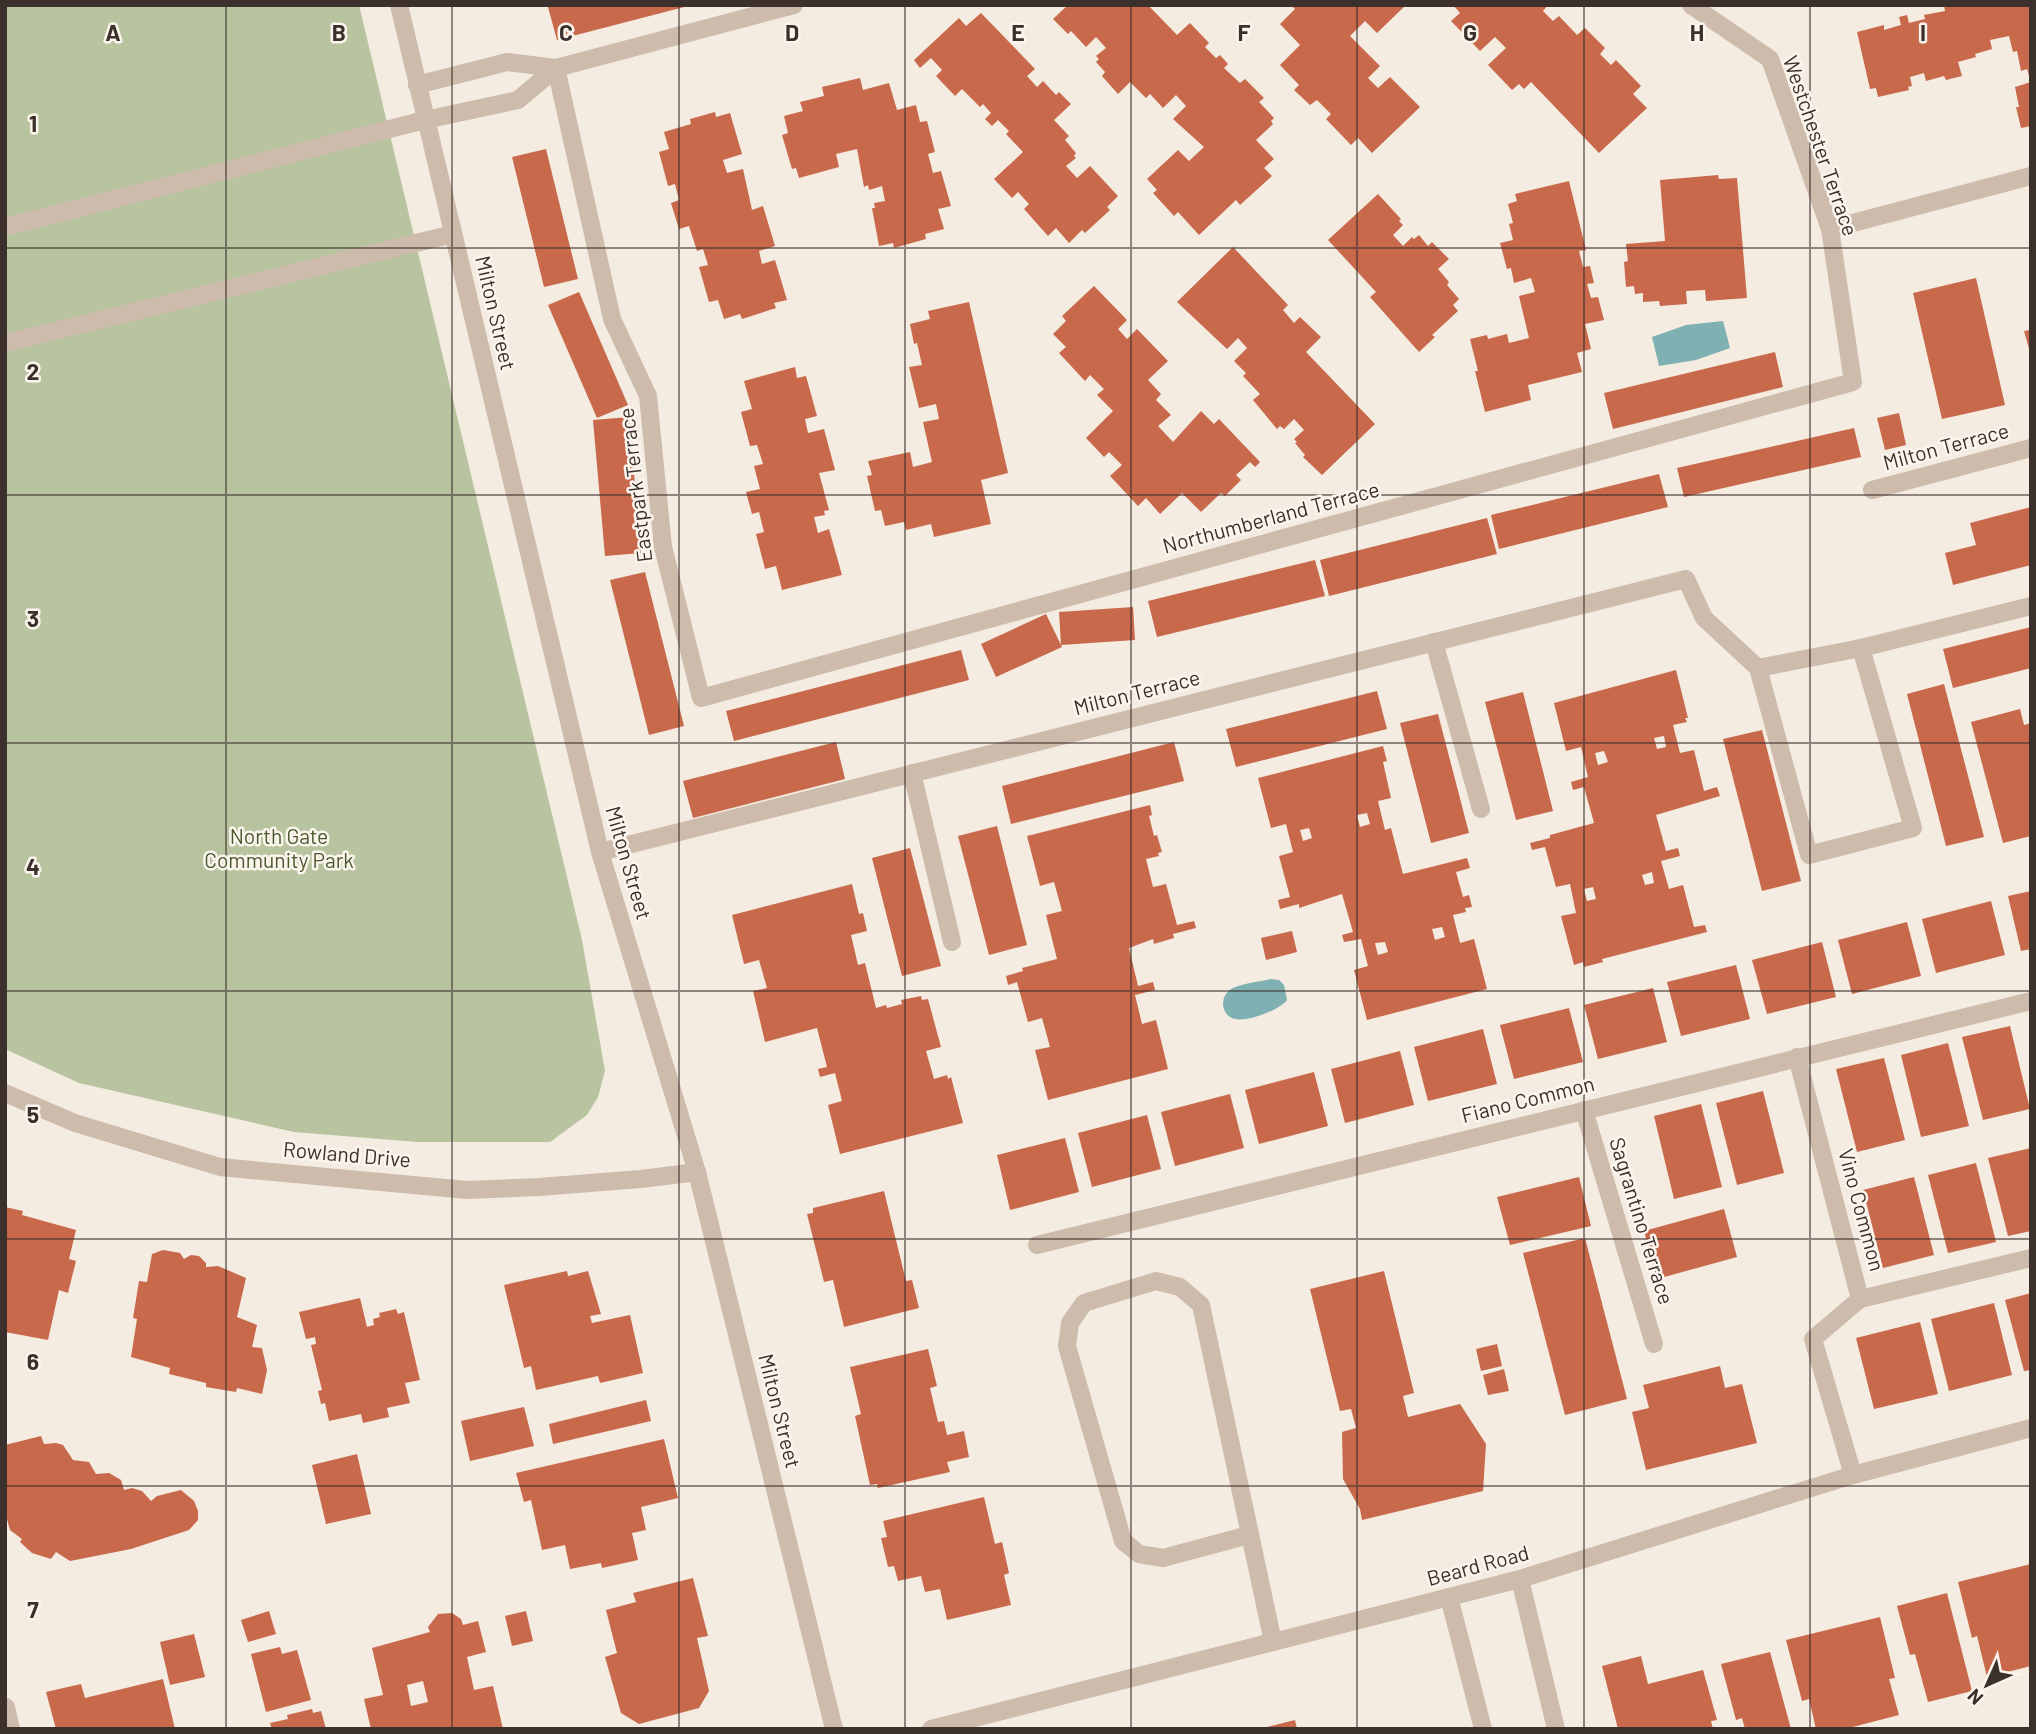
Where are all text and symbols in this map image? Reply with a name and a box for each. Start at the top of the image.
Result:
text: A [105,18,121,46]
text: B [332,18,346,46]
text: C [559,18,573,46]
text: D [785,18,799,46]
text: E [1011,18,1025,46]
text: F [1238,18,1251,46]
text: G [1463,18,1477,46]
text: H [1690,18,1704,46]
text: I [1920,18,1926,46]
street label: Westchester Terrace [1779,52,1864,239]
text: 1 [29,109,37,137]
street label: Milton Street [471,253,522,372]
text: 2 [27,357,39,385]
street label: Eastpark Terrace [613,406,656,564]
street label: Milton Terrace [1880,417,2011,474]
street label: Northumberland Terrace [1159,476,1382,558]
text: 3 [27,604,39,632]
street label: Milton Terrace [1071,664,1202,719]
street label: Milton Street [601,803,658,922]
park label: North Gate Community Park [204,823,354,872]
text: 4 [26,852,40,880]
street label: Fiano Common [1458,1070,1597,1127]
text: 5 [27,1100,39,1128]
street label: Sagrantino Terrace [1605,1134,1680,1307]
street label: Rowland Drive [282,1135,412,1172]
street label: Vino Common [1834,1145,1891,1274]
text: 6 [27,1347,39,1375]
street label: Milton Street [754,1351,807,1470]
street label: Beard Road [1424,1539,1531,1590]
text: 7 [27,1595,39,1623]
north arrow [1952,1650,2022,1720]
text: N [1962,1685,1987,1710]

